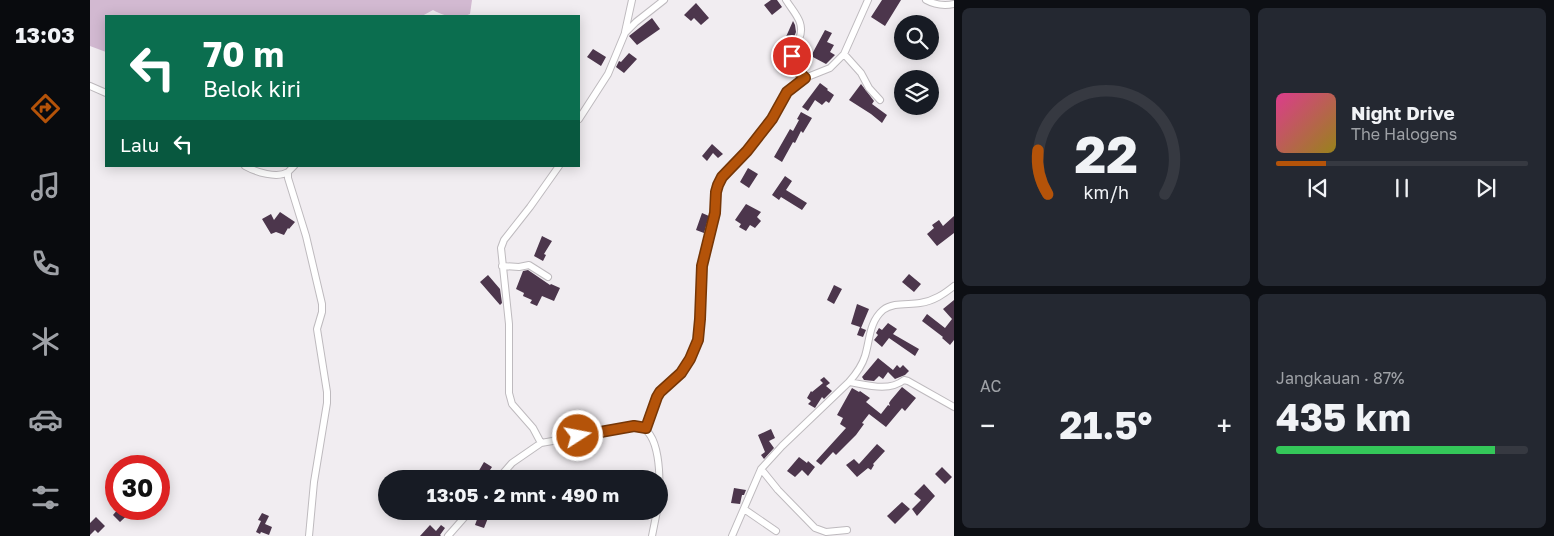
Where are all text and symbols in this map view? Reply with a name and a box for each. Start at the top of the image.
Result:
map controls [894,15,939,115]
button: search [894,15,939,60]
text: 13:03 [15,21,75,48]
text: 70 m [203,33,284,75]
icon: left [120,35,185,100]
pin [771,35,813,77]
icon: arrive [778,42,806,70]
button: layers [894,70,939,115]
text: Belok kiri [203,75,301,102]
icon: directions [28,91,63,126]
text: Night Drive [1351,101,1455,124]
text: 22 [1074,122,1138,184]
text: The Halogens [1351,124,1457,144]
icon: left [169,130,197,158]
text: Lalu [120,133,159,156]
icon: music [28,169,63,204]
icon: previous [1304,174,1332,202]
icon: pause [1388,174,1416,202]
icon: next [1472,174,1500,202]
text: km/h [1083,181,1129,203]
icon: phone [28,246,63,281]
icon: climate [28,324,63,359]
text: Jangkauan · 87% [1276,368,1405,388]
text: AC [980,376,1001,396]
text: 435 km [1276,394,1411,439]
icon: car [28,402,63,437]
text: 21.5° [1060,402,1152,447]
position arrow [551,409,603,461]
text: − [980,409,995,442]
text: + [1217,409,1232,442]
speed limit sign: 30 [105,455,170,520]
icon: filters [28,480,63,515]
text: 13:05 · 2 mnt · 490 m [427,483,619,506]

